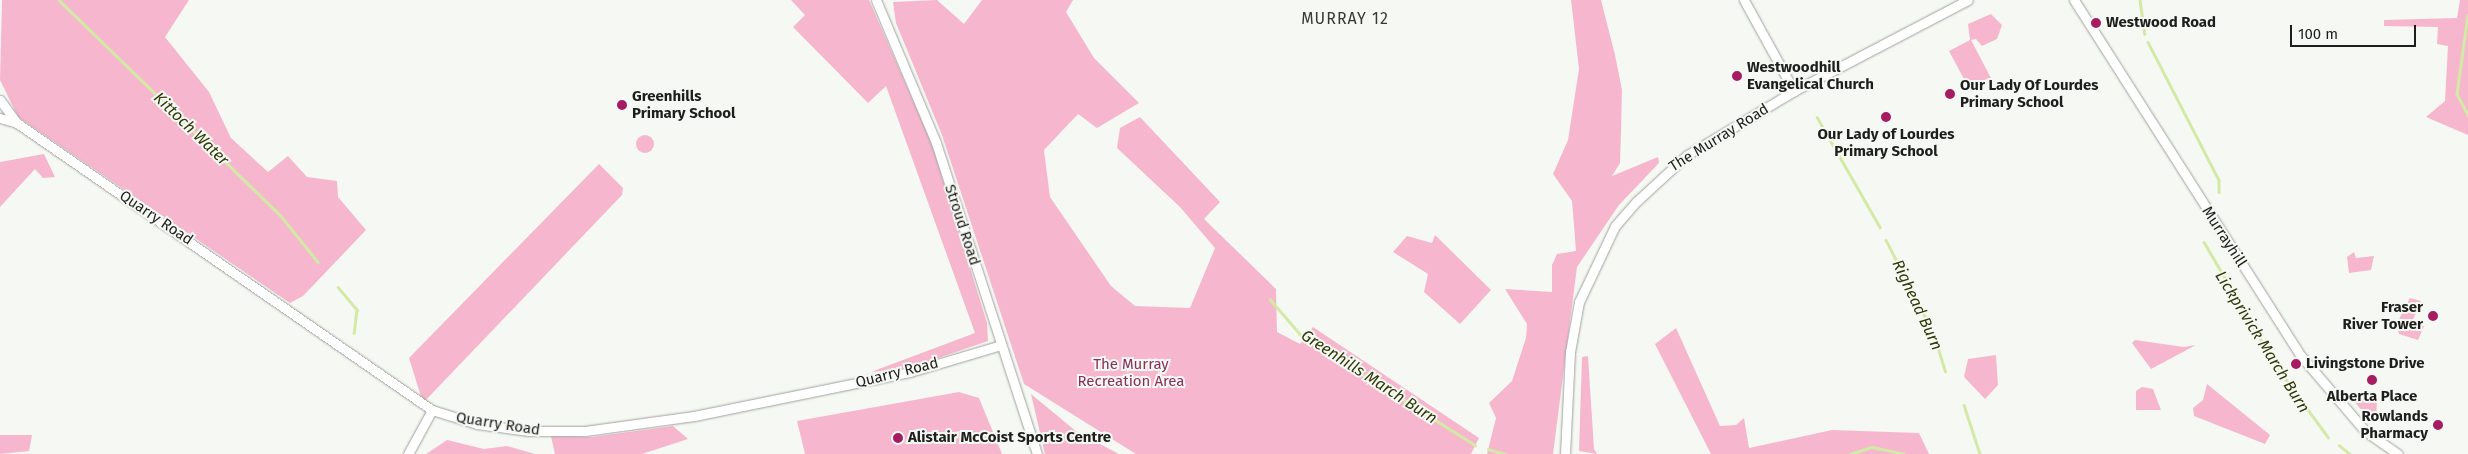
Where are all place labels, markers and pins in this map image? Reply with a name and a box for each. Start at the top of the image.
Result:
place label: Westwood Road [2106,14,2216,32]
marker: Westwood Road [2090,17,2102,29]
place label: Westwoodhill Evangelical Church [1747,58,1874,93]
marker: Westwoodhill Evangelical Church [1731,70,1743,82]
place label: Our Lady Of Lourdes Primary School [1960,76,2099,111]
place label: Greenhills Primary School [632,87,736,122]
marker: Our Lady Of Lourdes Primary School [1944,88,1956,100]
marker: Greenhills Primary School [616,99,628,111]
marker: Our Lady of Lourdes Primary School [1880,111,1892,123]
place label: Our Lady of Lourdes Primary School [1817,125,1955,160]
place label: Fraser River Tower [2343,298,2423,333]
marker: Fraser River Tower [2427,310,2439,322]
place label: Livingstone Drive [2306,355,2425,373]
marker: Livingstone Drive [2290,358,2302,370]
marker: Alberta Place [2366,374,2378,386]
place label: Alberta Place [2327,388,2417,406]
place label: Rowlands Pharmacy [2361,407,2428,442]
marker: Rowlands Pharmacy [2432,419,2444,431]
place label: Alistair McCoist Sports Centre [908,429,1111,447]
marker: Alistair McCoist Sports Centre [892,432,904,444]

